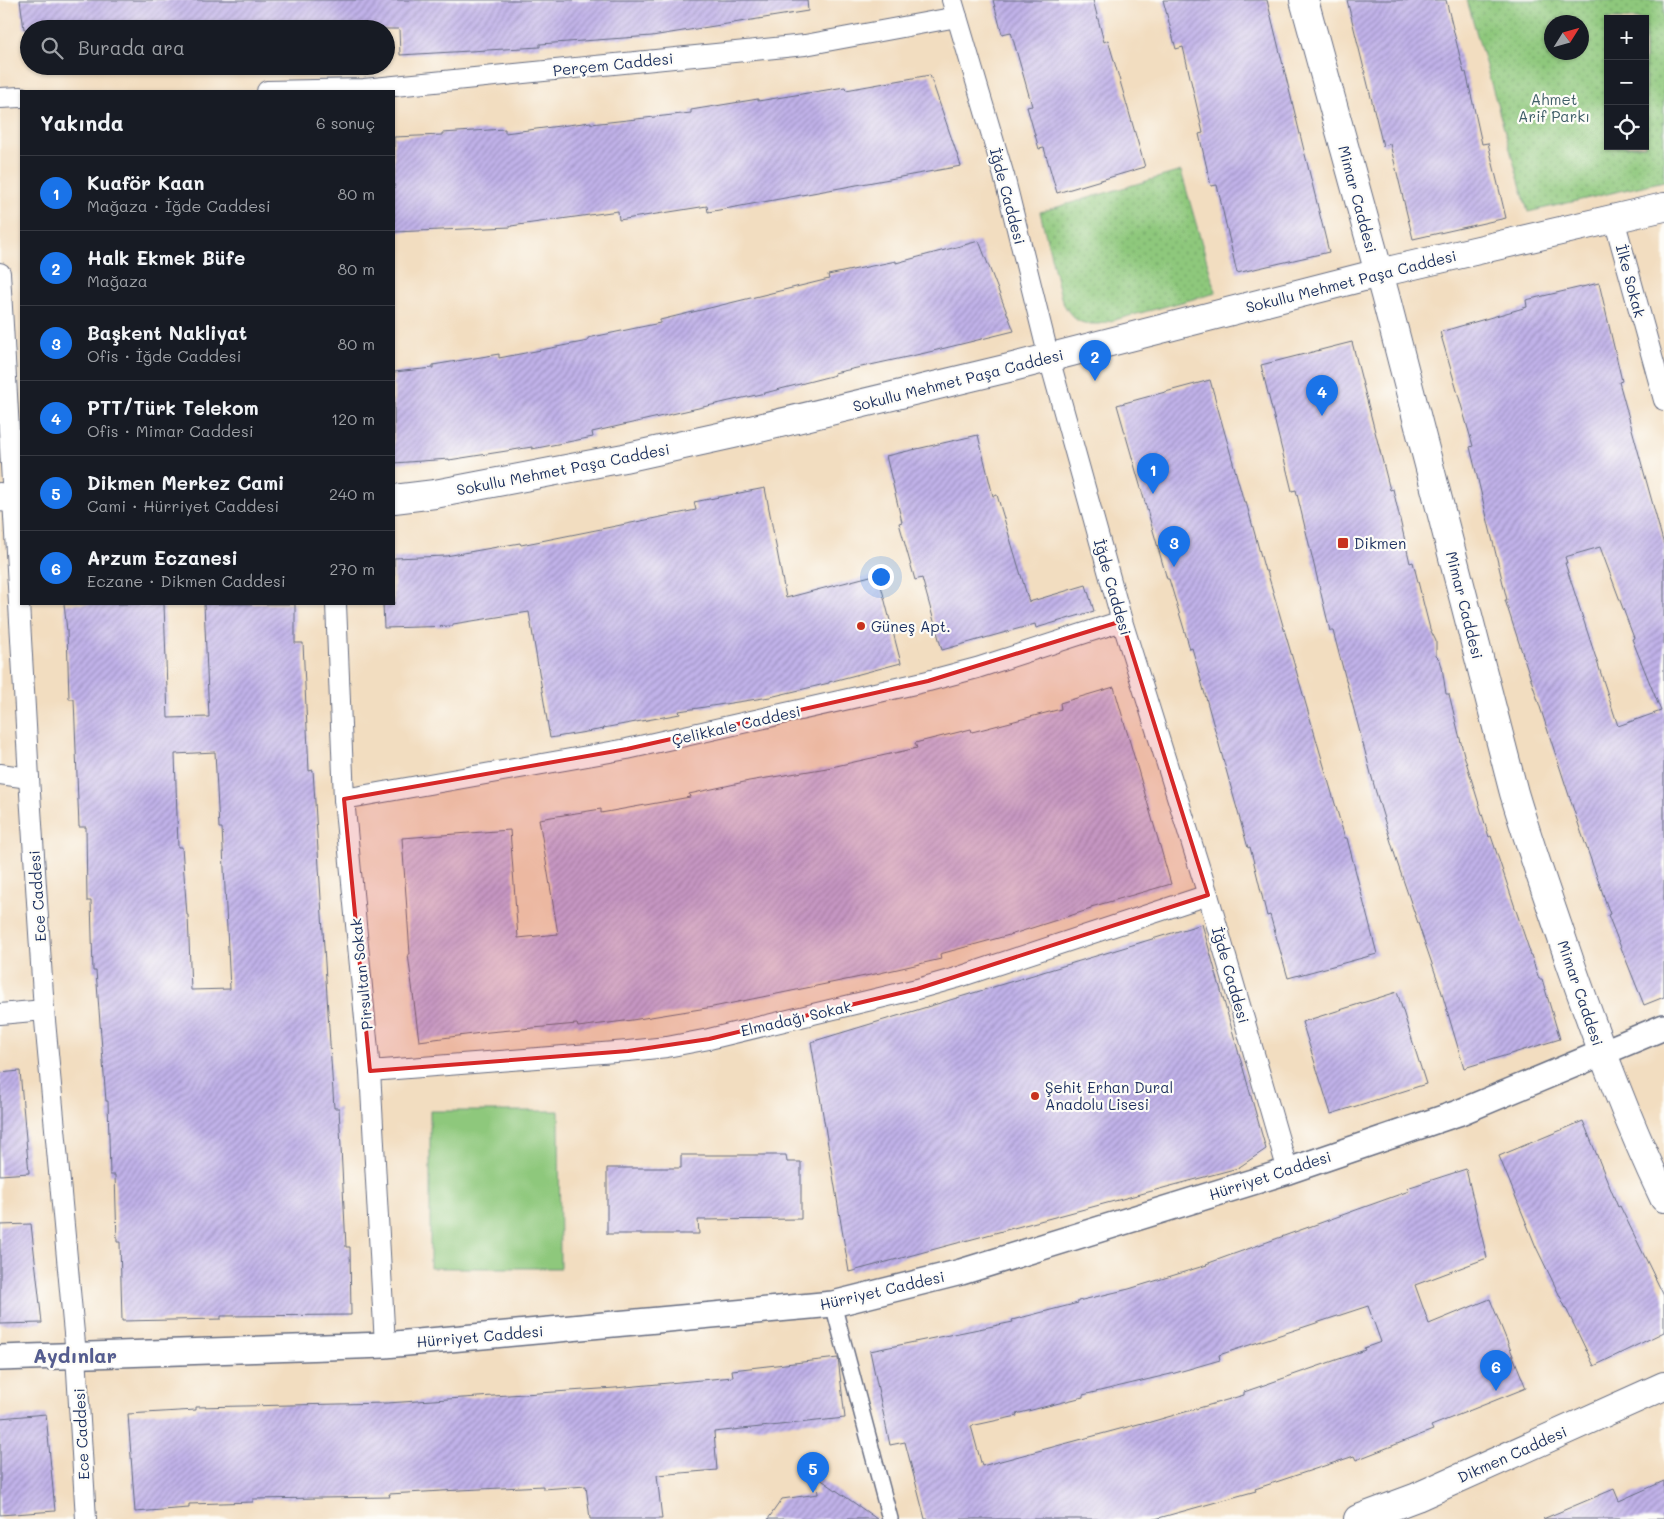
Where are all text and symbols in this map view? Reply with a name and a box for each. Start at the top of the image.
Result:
north arrow [1544,15,1589,60]
map controls [1604,15,1649,150]
button: + [1604,15,1649,60]
search box [20,20,395,75]
icon: search [38,34,66,62]
text: Burada ara [78,35,185,60]
street label: Perçem Caddesi [552,48,674,80]
button: − [1604,60,1649,105]
park label: Ahmet Arif Parkı [1518,89,1590,126]
button: locate [1604,105,1649,150]
text: Yakında [40,109,124,136]
text: 6 sonuç [316,112,375,133]
street label: Mimar Caddesi [1334,143,1382,255]
street label: İğde Caddesi [986,146,1030,246]
text: Kuaför Kaan [87,170,204,195]
text: 1 [52,183,60,204]
text: 80 m [338,183,375,204]
text: Mağaza · İğde Caddesi [87,195,271,216]
street label: İlke Sokak [1612,242,1650,320]
text: Halk Ekmek Büfe [87,245,245,270]
street label: Sokullu Mehmet Paşa Caddesi [1244,245,1458,317]
text: 2 [52,258,60,279]
text: 80 m [338,258,375,279]
text: Mağaza [87,270,148,291]
text: Başkent Nakliyat [87,320,247,345]
text: 3 [51,333,61,354]
text: 80 m [338,333,375,354]
pin: 2 [1079,340,1111,381]
street label: Sokullu Mehmet Paşa Caddesi [851,344,1065,416]
text: Ofis · İğde Caddesi [87,345,242,366]
pin: 4 [1306,375,1338,416]
text: PTT/Türk Telekom [87,395,259,420]
text: 4 [51,408,61,429]
text: 120 m [331,408,375,429]
text: Ofis · Mimar Caddesi [87,420,254,441]
street label: Sokullu Mehmet Paşa Caddesi [455,439,671,499]
pin: 1 [1137,453,1169,494]
text: Dikmen Merkez Cami [87,470,284,495]
text: 5 [51,483,61,504]
text: 240 m [329,483,375,504]
text: Cami · Hürriyet Caddesi [87,495,279,516]
pin: 3 [1158,526,1190,567]
place label: Dikmen [1354,533,1406,553]
marker: Dikmen [1336,536,1350,550]
street label: İğde Caddesi [1090,537,1136,637]
text: Arzum Eczanesi [87,545,238,570]
street label: Mimar Caddesi [1442,549,1488,661]
text: 6 [51,558,61,579]
text: 270 m [329,558,375,579]
your location [868,564,894,590]
text: Eczane · Dikmen Caddesi [87,570,286,591]
place label: Güneş Apt. [871,616,951,636]
marker: Güneş Apt. [855,620,867,632]
street label: Çelikkale Caddesi [670,700,802,750]
street label: Ece Caddesi [24,850,50,942]
street label: Pirsultan Sokak [345,917,377,1031]
street label: İğde Caddesi [1208,925,1254,1025]
street label: Mimar Caddesi [1554,938,1608,1048]
street label: Elmadağı Sokak [739,996,854,1040]
place label: Şehit Erhan Dural Anadolu Lisesi [1045,1077,1173,1114]
marker: Şehit Erhan Dural Anadolu Lisesi [1029,1090,1041,1102]
street label: Hürriyet Caddesi [1206,1146,1334,1204]
street label: Hürriyet Caddesi [818,1266,946,1314]
street label: Hürriyet Caddesi [416,1320,544,1352]
district label: Aydınlar [33,1342,117,1368]
pin: 6 [1480,1350,1512,1391]
street label: Ece Caddesi [69,1388,93,1480]
street label: Dikmen Caddesi [1454,1421,1570,1487]
pin: 5 [797,1452,829,1493]

